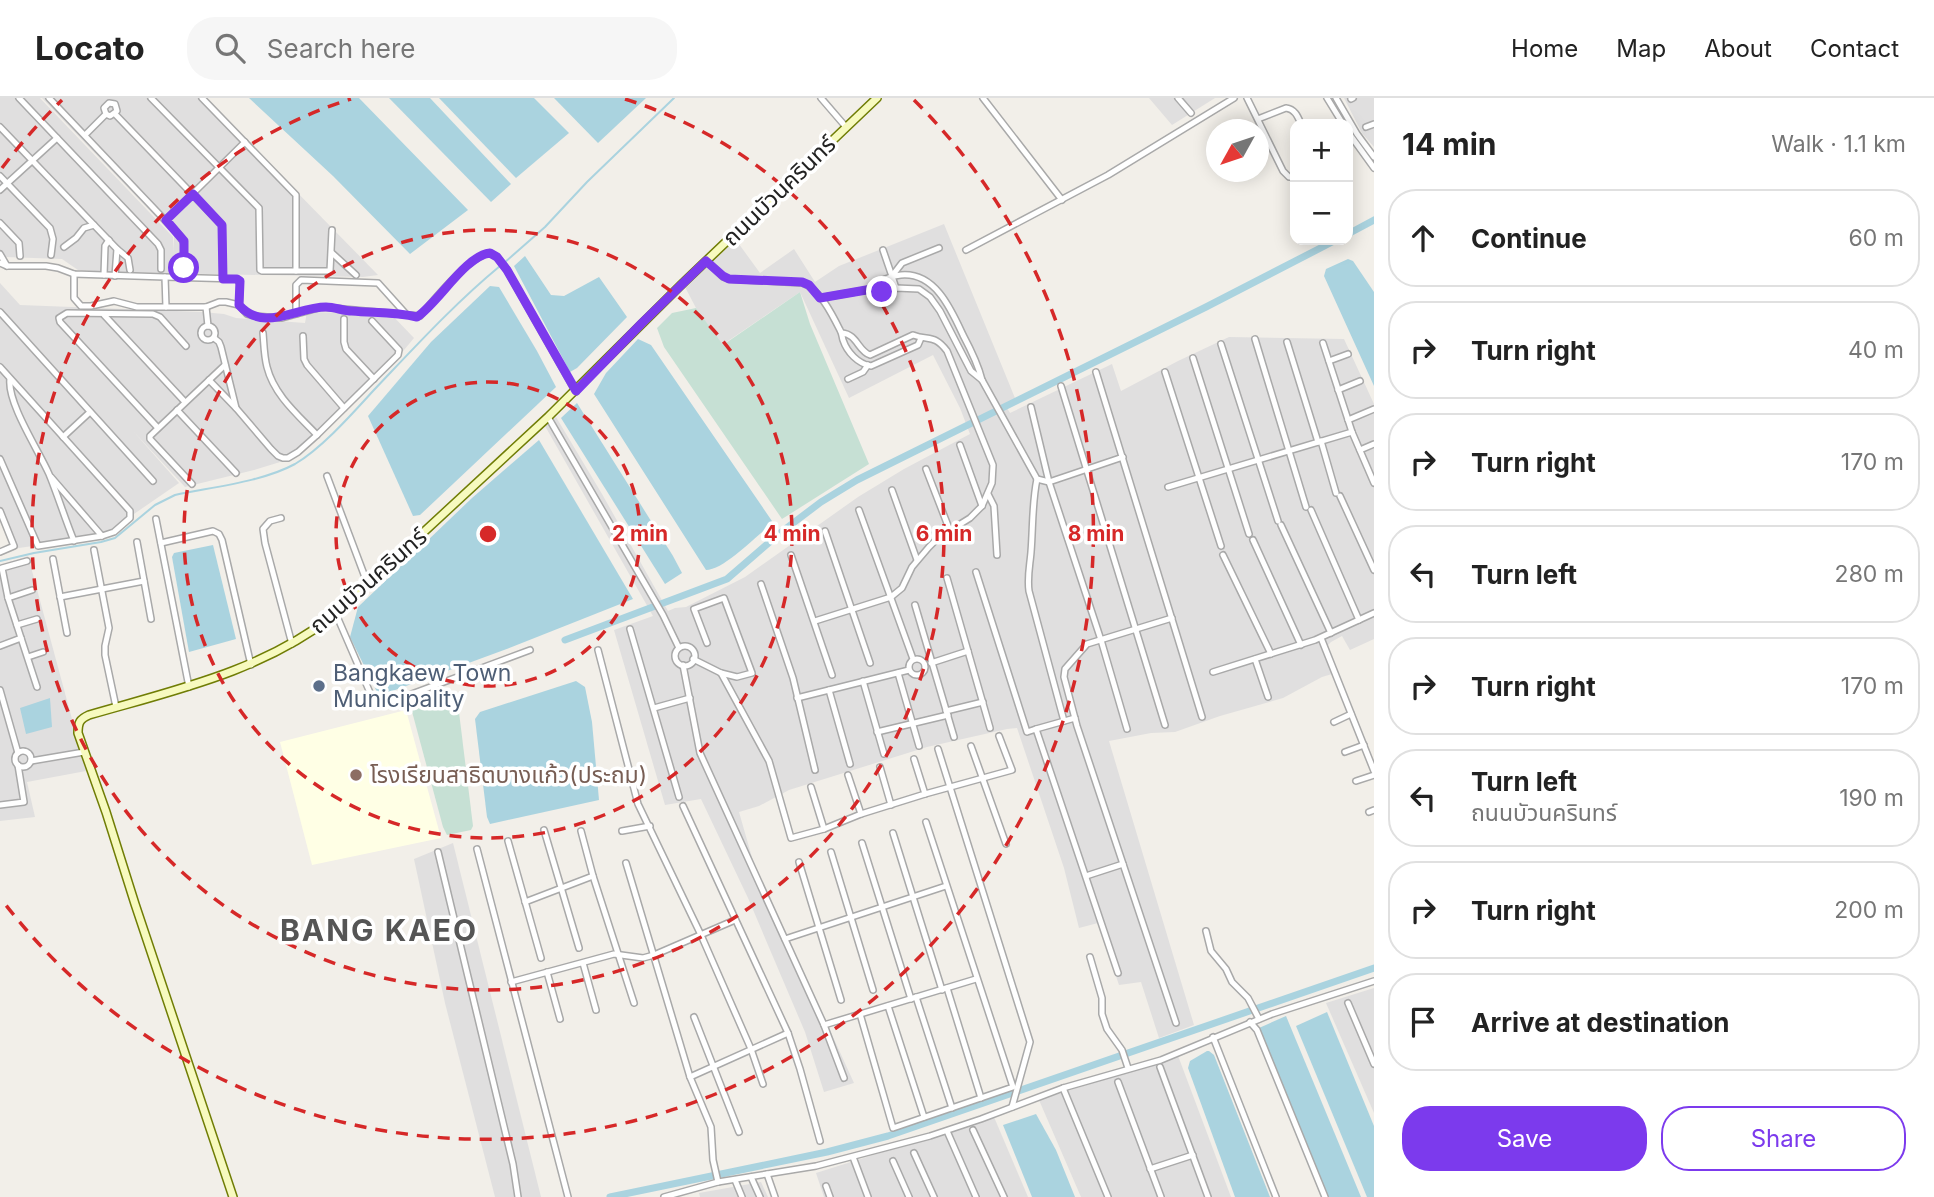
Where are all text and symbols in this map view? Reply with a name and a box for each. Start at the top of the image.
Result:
search box [187,17,677,80]
text: Locato [35,28,145,68]
icon: search [211,29,249,67]
text: Search here [267,33,415,64]
text: Home [1511,34,1578,63]
text: Map [1616,34,1666,63]
text: About [1704,34,1772,63]
text: Contact [1810,34,1899,63]
north arrow [1206,119,1269,182]
map controls [1290,119,1353,245]
button: + [1290,119,1353,182]
text: 14 min [1402,126,1497,162]
street label: ถนนบัวนครินทร์ [717,129,842,252]
text: Walk · 1.1 km [1771,130,1906,158]
button: − [1290,182,1353,245]
icon: ahead [1404,219,1442,257]
text: Continue [1471,223,1587,254]
text: 60 m [1849,224,1904,252]
route start [168,252,199,283]
route end [866,276,897,307]
icon: right [1404,331,1442,369]
text: Turn right [1471,335,1596,366]
text: 40 m [1848,336,1904,364]
icon: right [1404,443,1442,481]
text: Turn right [1471,447,1596,478]
text: 170 m [1841,448,1904,476]
text: 2 min [612,521,668,546]
text: 4 min [763,521,821,546]
text: 6 min [916,521,972,546]
text: 8 min [1068,521,1124,546]
street label: ถนนบัวนครินทร์ [304,522,433,639]
centre of rings [476,522,500,546]
icon: left [1404,555,1442,593]
text: Turn left [1471,559,1577,590]
text: 280 m [1835,560,1904,588]
place label: Bangkaew Town Municipality [333,659,511,713]
icon: right [1404,667,1442,705]
text: Turn right [1471,671,1596,702]
text: 170 m [1841,672,1904,700]
marker: Bangkaew Town Municipality [311,678,327,694]
place label: โรงเรียนสาธิตบางแก้ว(ประถม) [370,761,647,789]
text: Turn left [1471,766,1577,797]
marker: โรงเรียนสาธิตบางแก้ว(ประถม) [348,767,364,783]
icon: left [1404,779,1442,817]
text: 190 m [1839,784,1904,812]
text: ถนนบัวนครินทร์ [1471,799,1617,827]
icon: right [1404,891,1442,929]
text: Turn right [1471,895,1596,926]
text: 200 m [1834,896,1904,924]
district label: BANG KAEO [280,912,478,948]
icon: arrive [1404,1003,1442,1041]
text: Arrive at destination [1471,1007,1730,1038]
button: Save [1402,1106,1647,1171]
button: Share [1661,1106,1906,1171]

